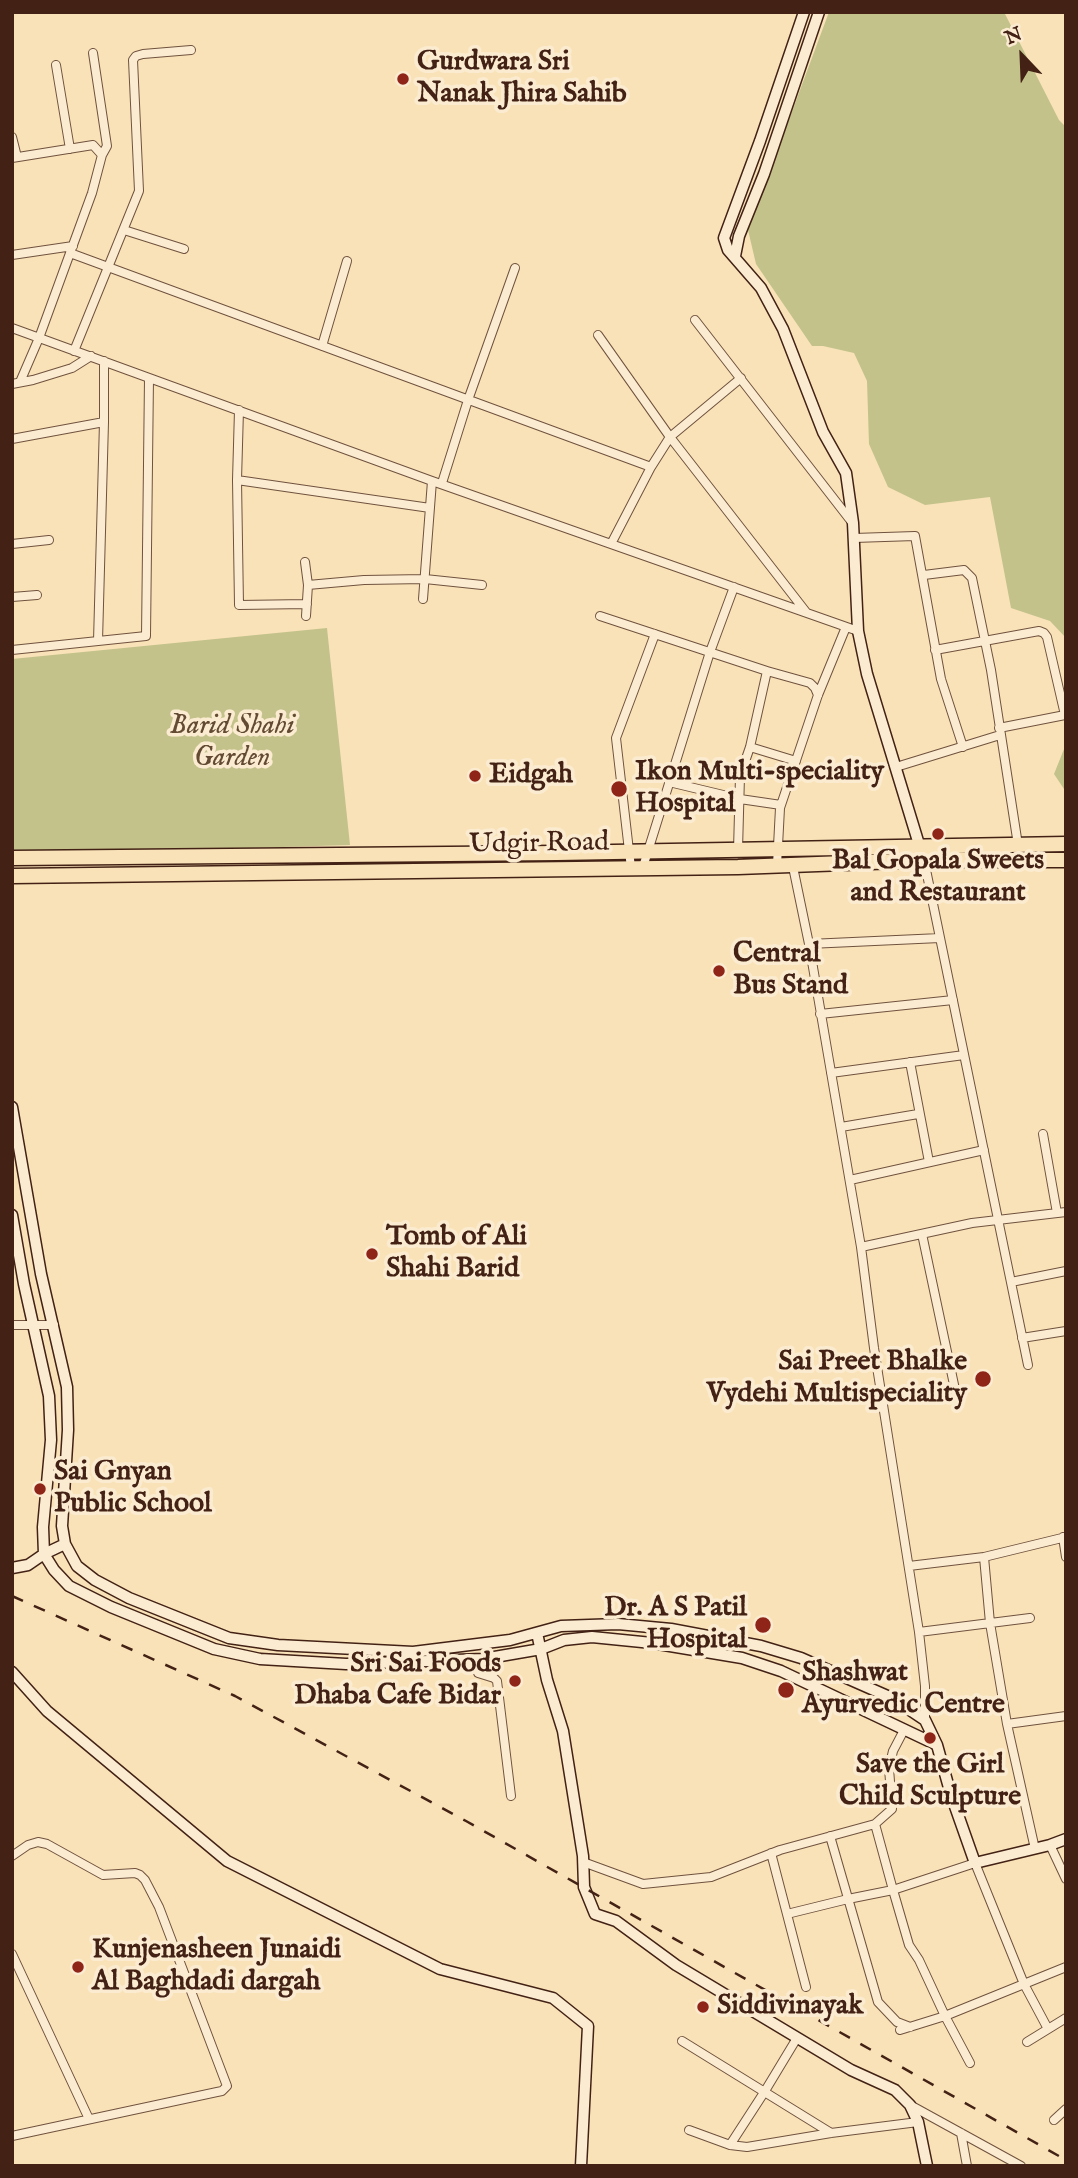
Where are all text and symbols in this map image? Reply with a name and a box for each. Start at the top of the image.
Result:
north arrow [987,21,1057,91]
text: N [1002,22,1026,51]
place label: Gurdwara Sri Nanak Jhira Sahib [417,46,627,112]
marker: Gurdwara Sri Nanak Jhira Sahib [395,71,411,87]
park label: Barid Shahi Garden [169,710,295,776]
place label: Ikon Multi-speciality Hospital [635,756,884,822]
place label: Eidgah [489,759,573,793]
marker: Eidgah [467,768,483,784]
marker: Ikon Multi-speciality Hospital [609,779,629,799]
marker: Bal Gopala Sweets and Restaurant [930,826,946,842]
street label: Udgir Road [469,827,609,863]
place label: Bal Gopala Sweets and Restaurant [832,845,1044,911]
place label: Central Bus Stand [733,938,848,1004]
marker: Central Bus Stand [711,963,727,979]
place label: Tomb of Ali Shahi Barid [386,1221,527,1287]
marker: Tomb of Ali Shahi Barid [364,1246,380,1262]
place label: Sai Preet Bhalke Vydehi Multispeciality [706,1346,967,1412]
marker: Sai Preet Bhalke Vydehi Multispeciality [973,1369,993,1389]
place label: Sai Gnyan Public School [54,1456,212,1522]
marker: Sai Gnyan Public School [32,1481,48,1497]
place label: Dr. A S Patil Hospital [604,1592,747,1658]
marker: Dr. A S Patil Hospital [753,1615,773,1635]
place label: Sri Sai Foods Dhaba Cafe Bidar [294,1648,501,1714]
place label: Shashwat Ayurvedic Centre [802,1657,1005,1723]
marker: Sri Sai Foods Dhaba Cafe Bidar [507,1673,523,1689]
marker: Shashwat Ayurvedic Centre [776,1680,796,1700]
marker: Save the Girl Child Sculpture [922,1730,938,1746]
place label: Save the Girl Child Sculpture [839,1749,1021,1815]
place label: Kunjenasheen Junaidi Al Baghdadi dargah [92,1934,341,2000]
marker: Kunjenasheen Junaidi Al Baghdadi dargah [70,1959,86,1975]
place label: Siddivinayak [717,1990,863,2024]
marker: Siddivinayak [695,1999,711,2015]

